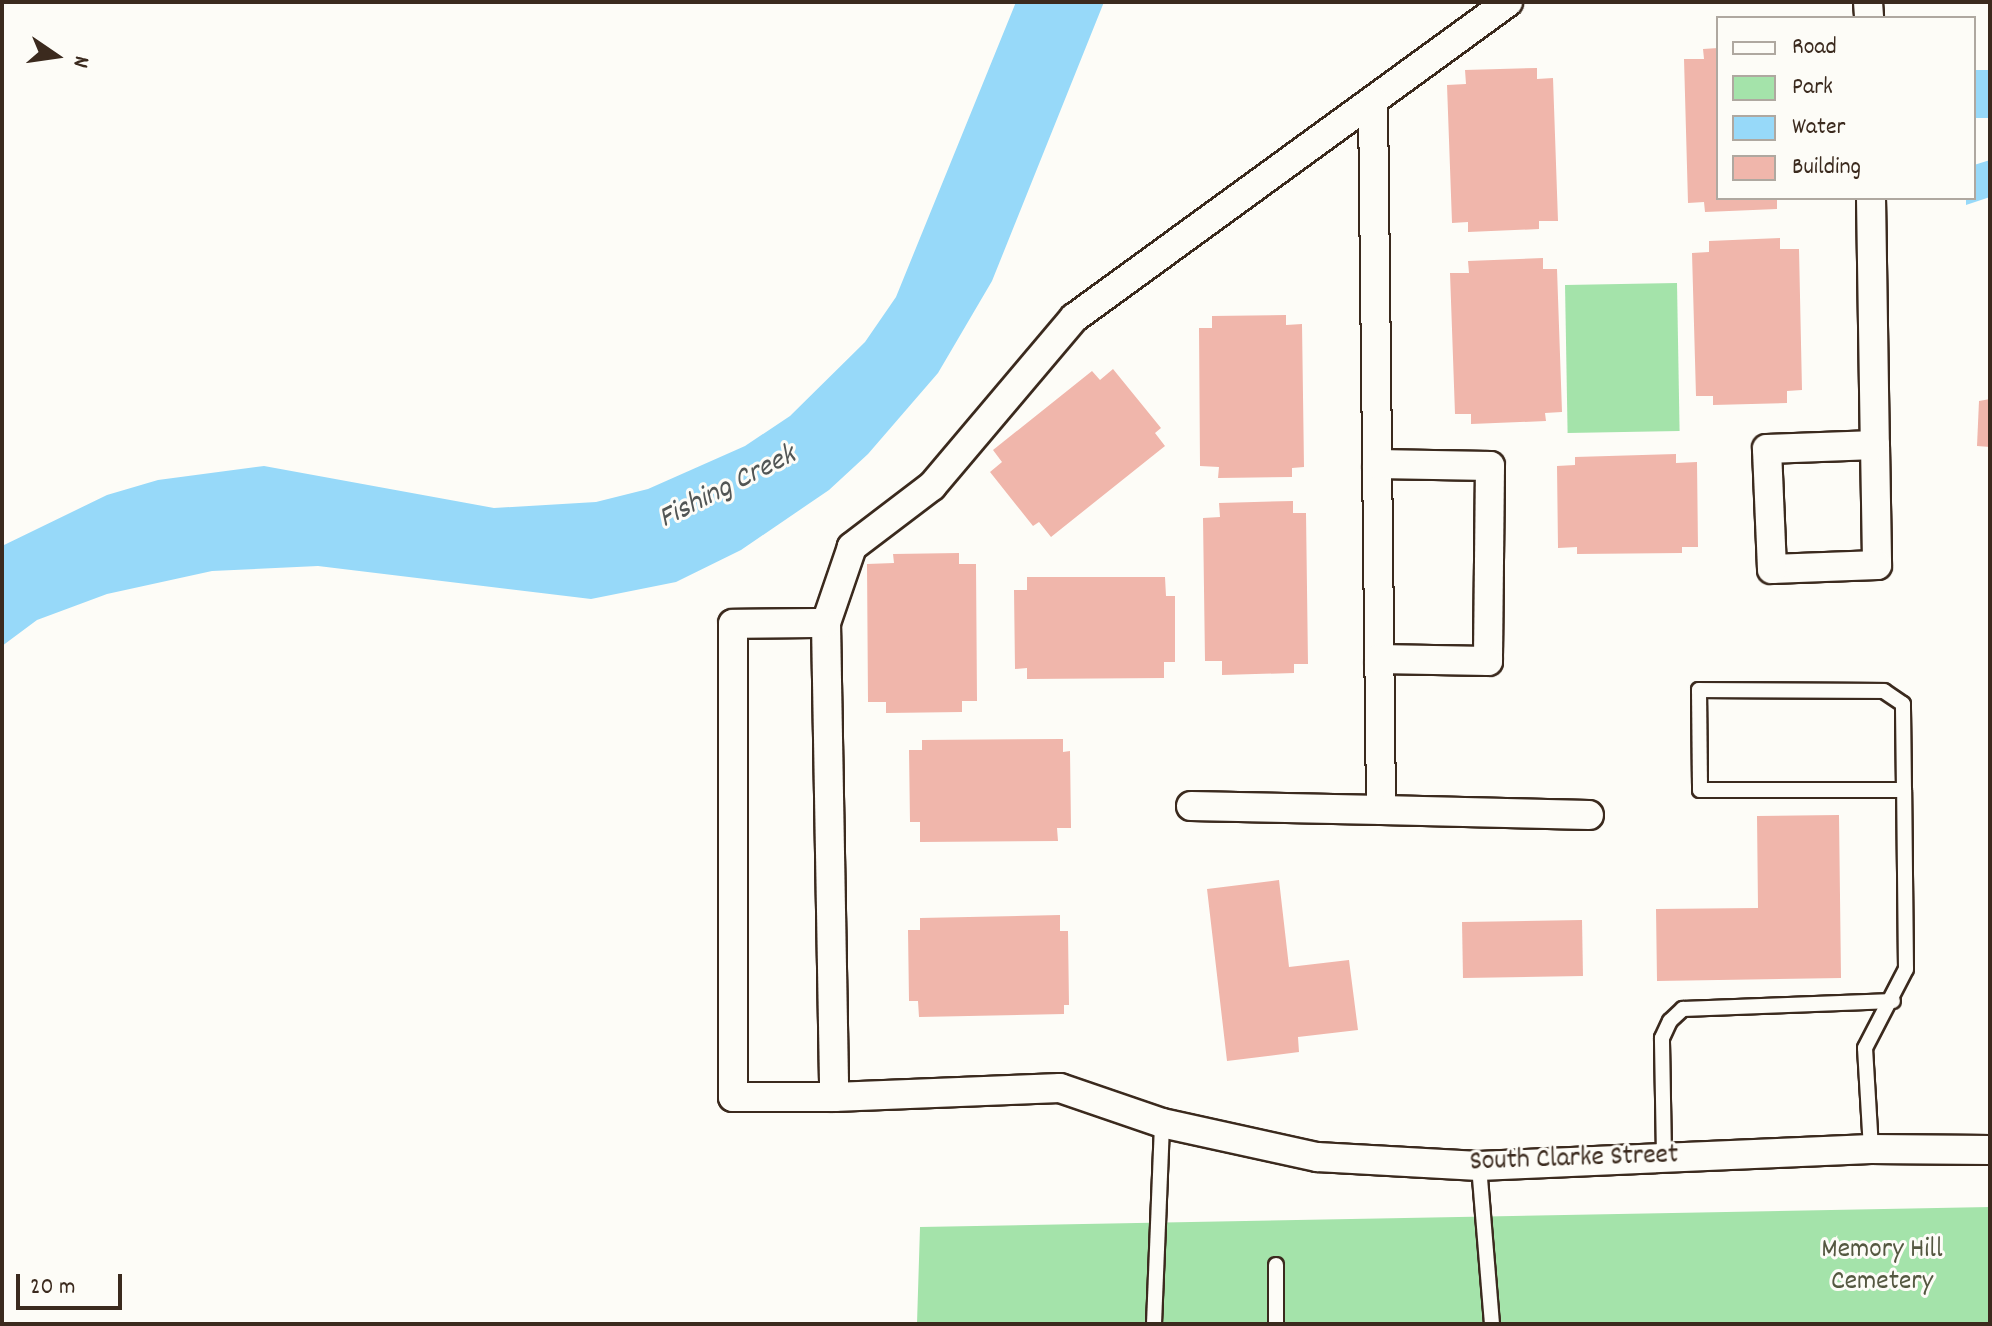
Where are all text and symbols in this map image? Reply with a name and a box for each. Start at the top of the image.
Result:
north arrow [16,16,96,96]
legend [1716,16,1976,200]
text: Road [1792,31,1837,65]
text: N [64,53,96,70]
text: Park [1792,71,1833,105]
text: Water [1792,111,1845,145]
text: Building [1792,151,1861,185]
water label: Fishing Creek [653,439,803,539]
street label: South Clarke Street [1469,1140,1679,1180]
park label: Memory Hill Cemetery [1821,1234,1943,1300]
scale bar [20,1258,126,1308]
text: 20 m [30,1271,76,1305]

